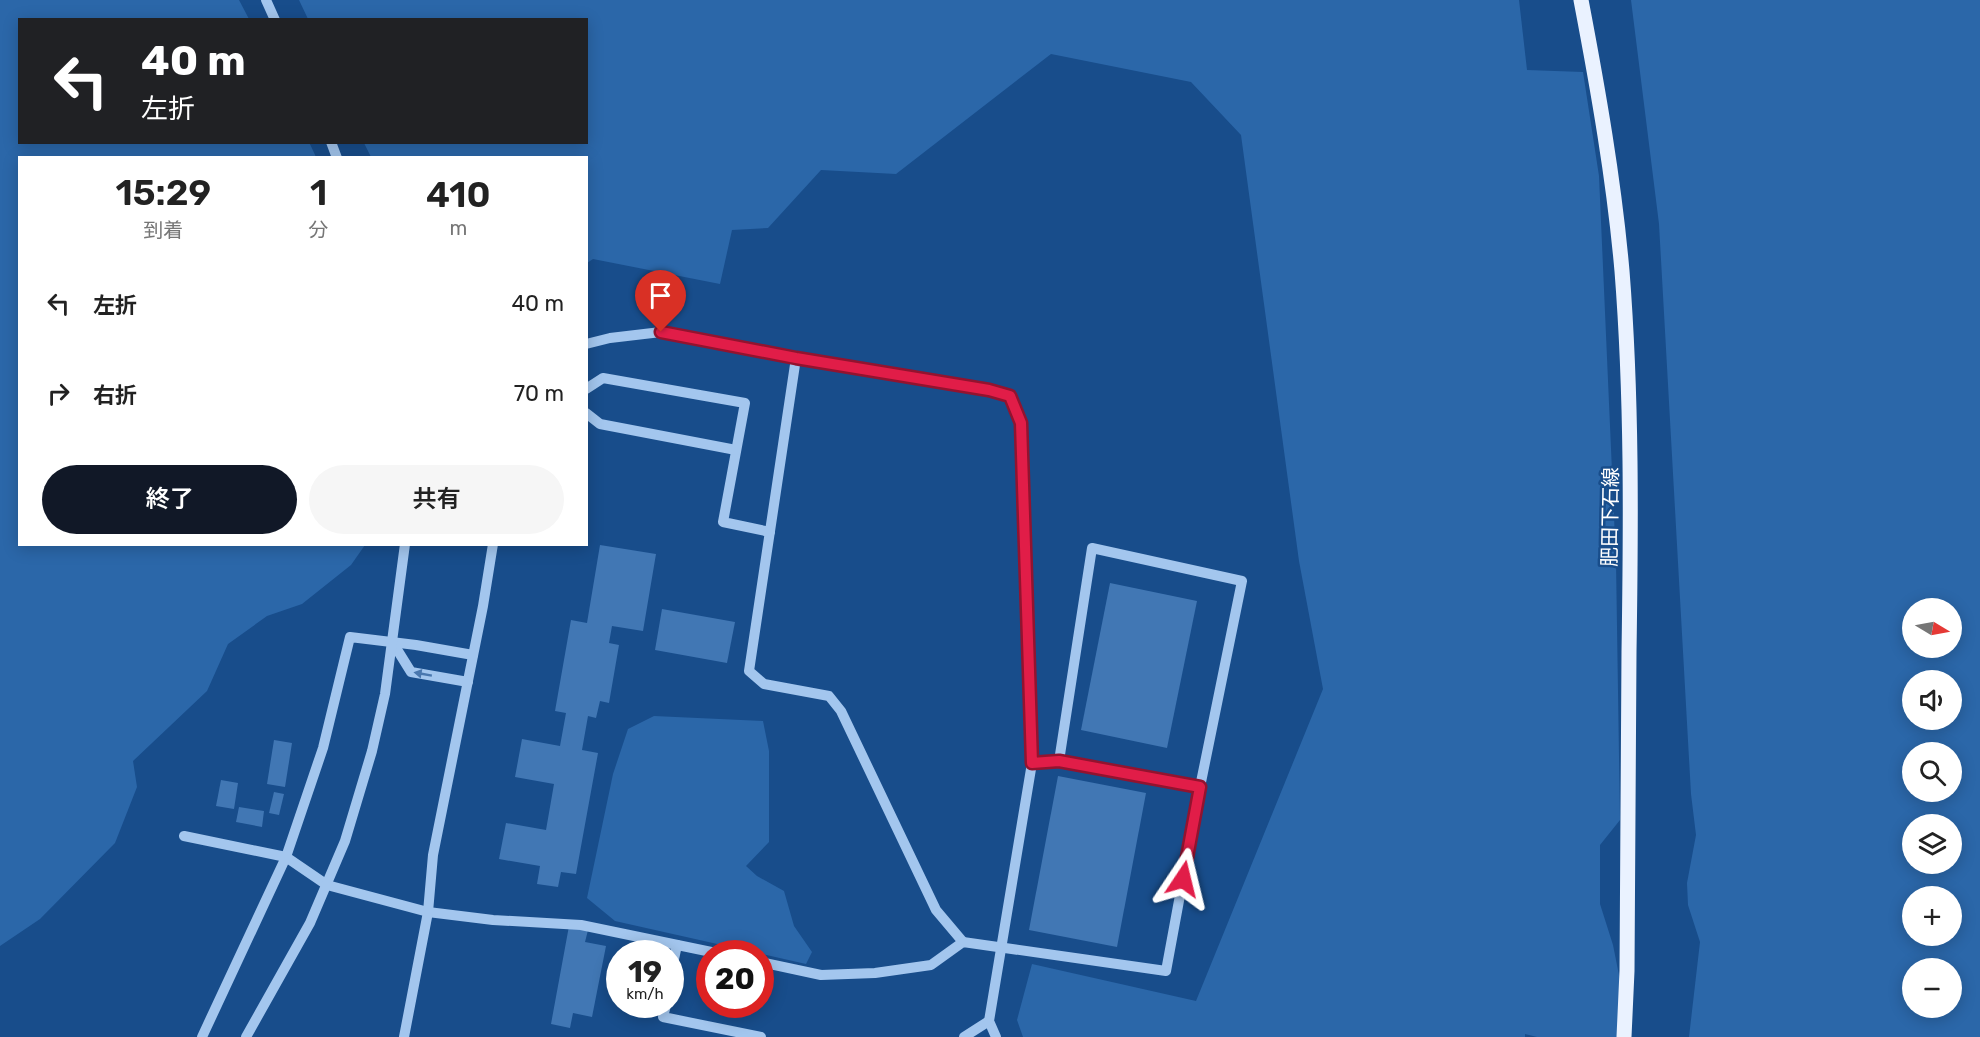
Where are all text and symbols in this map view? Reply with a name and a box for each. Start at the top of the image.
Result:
text: 40 m [141,36,246,86]
icon: left [42,42,120,120]
text: 左折 [141,93,195,125]
text: 15:29 [115,171,211,214]
text: 1 [310,171,327,214]
text: 410 [426,173,491,216]
text: m [449,216,467,240]
text: 到着 [143,218,183,242]
text: 分 [309,218,329,242]
pin [635,270,686,332]
icon: arrive [644,279,677,312]
icon: left [42,287,75,320]
text: 40 m [511,290,564,317]
text: 左折 [93,292,137,319]
icon: right [42,377,75,410]
text: 70 m [514,380,564,407]
text: 右折 [93,382,137,409]
button: 終了 [42,465,297,534]
button: 共有 [309,465,564,534]
street label: 肥田下石線 [1597,467,1623,567]
north arrow [1902,598,1962,658]
map controls [1902,598,1962,1018]
one-way arrow [413,669,432,678]
button: sound [1902,670,1962,730]
button: search [1902,742,1962,802]
button: layers [1902,814,1962,874]
position arrow [1151,847,1215,911]
button: + [1902,886,1962,946]
speed limit sign: 20 [696,940,774,1018]
text: 19 [628,954,662,990]
button: − [1902,958,1962,1018]
text: km/h [626,985,664,1003]

